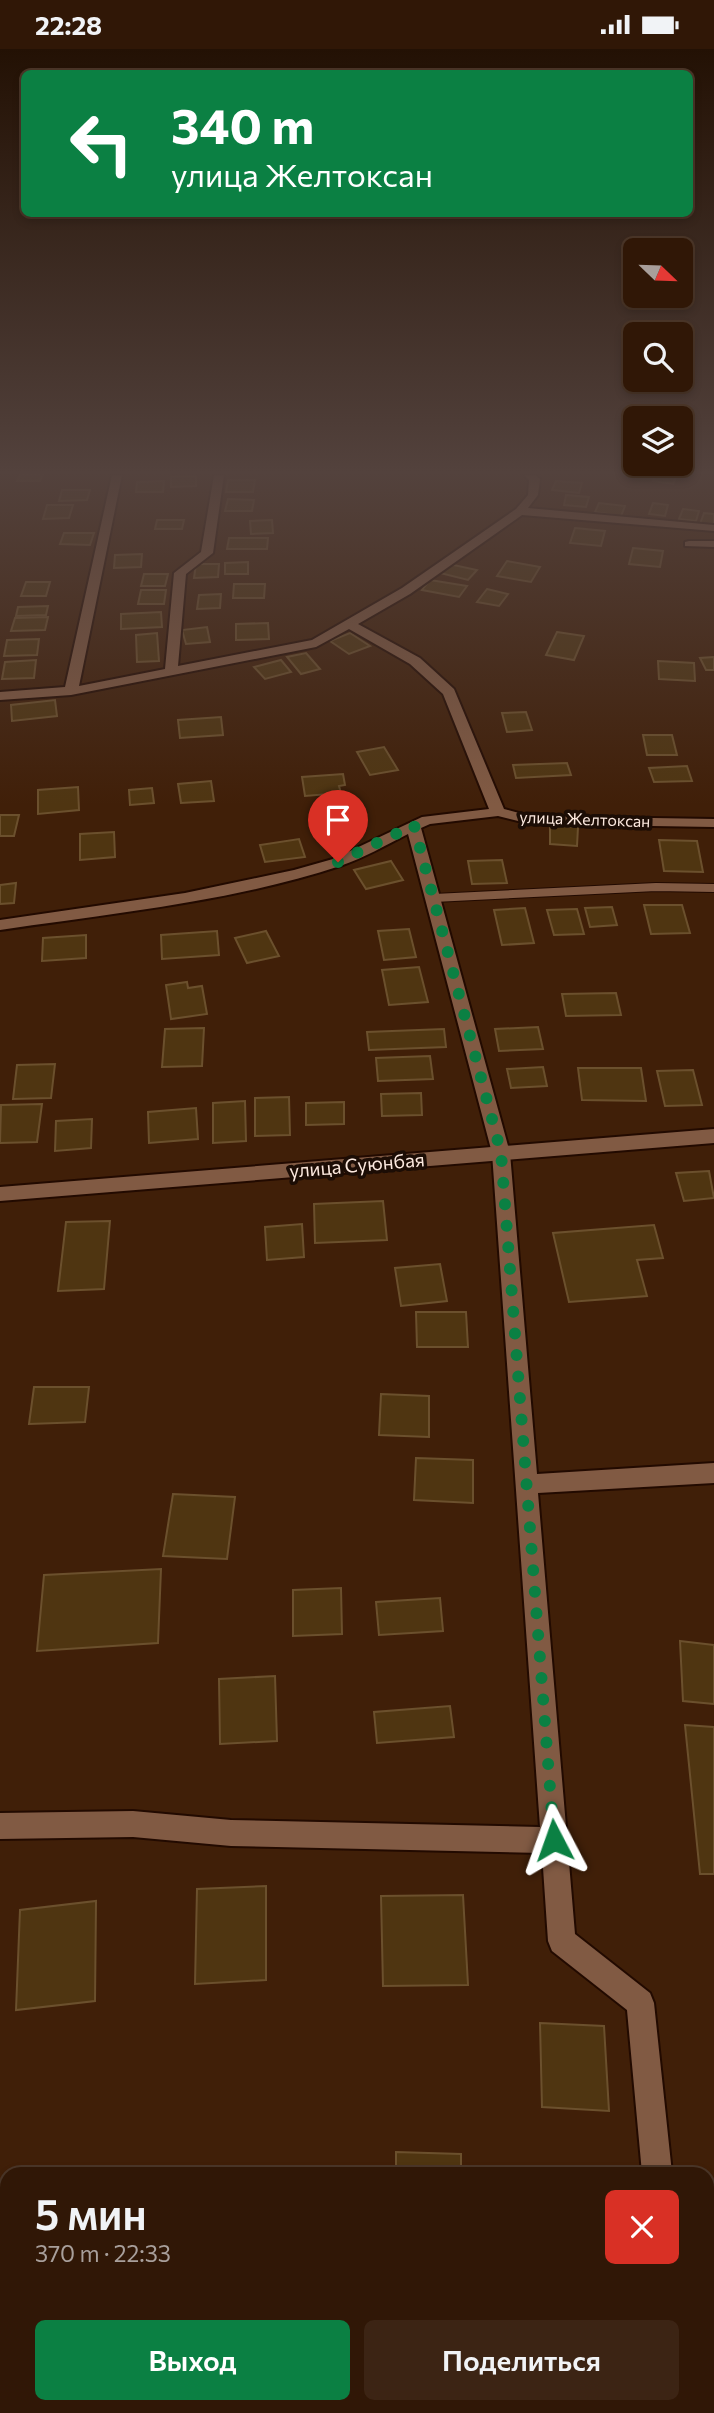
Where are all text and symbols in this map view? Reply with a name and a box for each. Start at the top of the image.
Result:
text: 22:28 [35,9,102,40]
text: 340 m [171,94,314,154]
icon: left [56,98,147,189]
text: улица Желтоксан [171,154,433,194]
north arrow [623,238,693,308]
map controls [623,238,693,476]
button: search [623,322,693,392]
button: layers [623,406,693,476]
pin [308,790,368,862]
icon: arrive [319,801,357,839]
street label: улица Желтоксан [519,807,651,830]
street label: улица Суюнбая [288,1147,426,1182]
position arrow [517,1803,591,1877]
text: 5 мин [35,2187,147,2239]
button: close [605,2190,679,2264]
text: 370 m · 22:33 [35,2239,171,2267]
button: Выход [35,2320,350,2400]
button: Поделиться [364,2320,679,2400]

